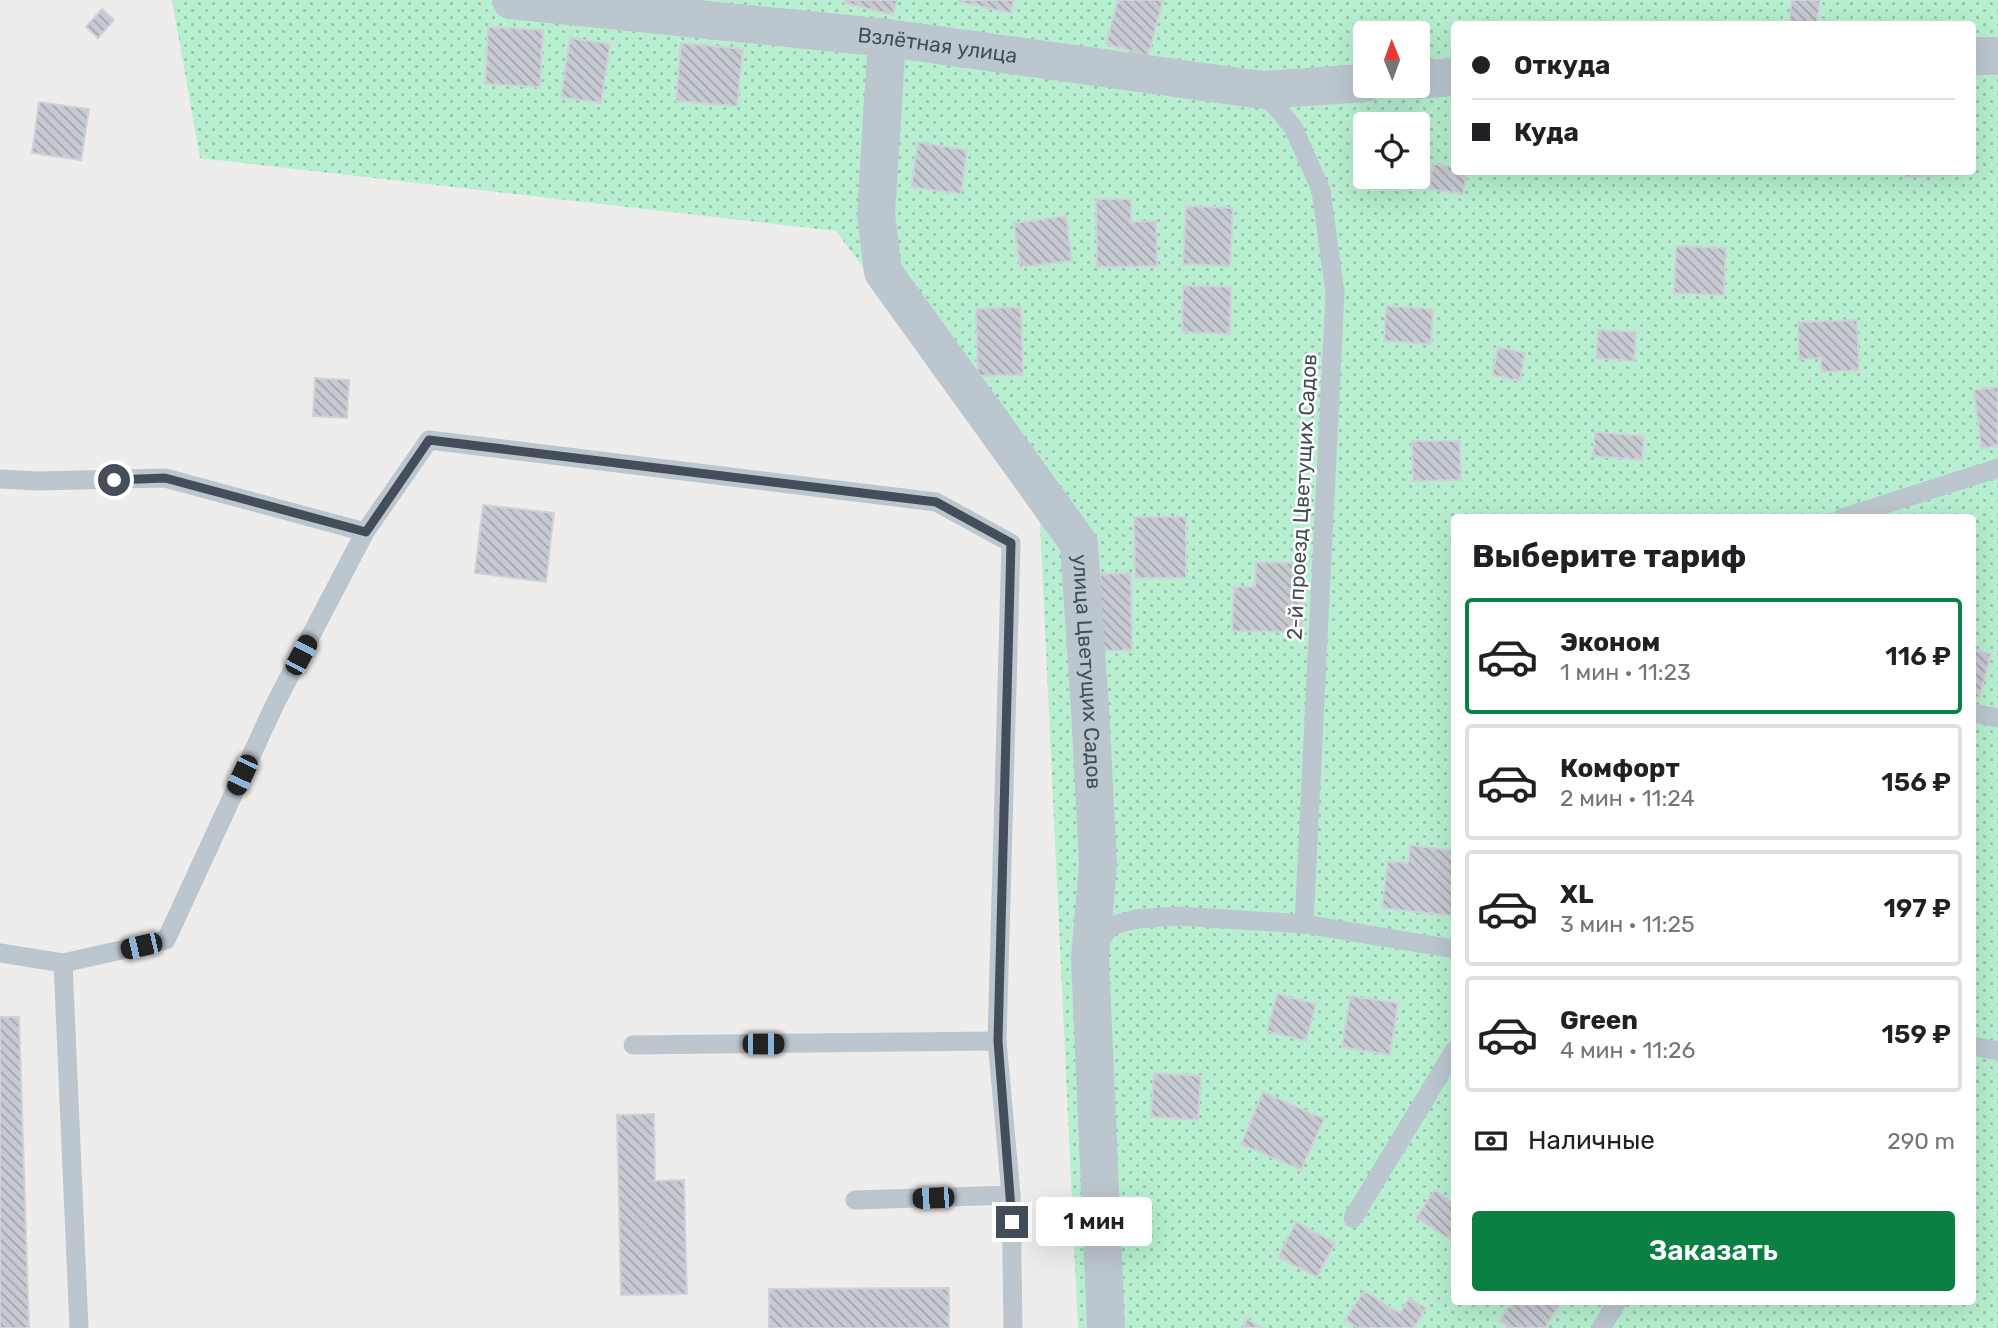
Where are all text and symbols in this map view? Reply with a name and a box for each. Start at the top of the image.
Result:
north arrow [1353,21,1430,98]
map controls [1353,21,1430,189]
street label: Взлётная улица [857,22,1019,68]
text: Откуда [1514,50,1610,81]
button: locate [1353,112,1430,189]
text: Куда [1514,117,1579,148]
street label: 2-й проезд Цветущих Садов [1282,353,1321,641]
route start [98,464,130,496]
text: Выберите тариф [1472,537,1746,575]
street label: улица Цветущих Садов [1068,553,1107,790]
icon: car [1476,625,1539,688]
text: Эконом [1560,627,1660,658]
car [282,632,321,678]
text: 116 ₽ [1885,641,1951,672]
text: 1 мин · 11:23 [1560,658,1691,686]
icon: car [1476,751,1539,814]
car [224,752,261,798]
text: Комфорт [1560,753,1680,784]
text: 156 ₽ [1881,767,1951,798]
text: 2 мин · 11:24 [1560,784,1695,812]
icon: car [1476,877,1539,940]
text: XL [1560,879,1593,910]
text: 197 ₽ [1884,893,1951,924]
text: 3 мин · 11:25 [1560,910,1695,938]
car [119,931,164,961]
icon: car [1476,1003,1539,1066]
text: Green [1560,1005,1638,1036]
text: 159 ₽ [1882,1019,1951,1050]
car [743,1034,785,1055]
text: 4 мин · 11:26 [1560,1036,1695,1064]
icon: cash [1472,1122,1510,1160]
text: Наличные [1528,1125,1655,1156]
text: 290 m [1887,1127,1955,1155]
car [912,1187,955,1209]
callout: 1 мин [1036,1198,1152,1246]
route end [996,1206,1028,1238]
text: 1 мин [1063,1207,1125,1235]
button: Заказать [1472,1211,1955,1291]

